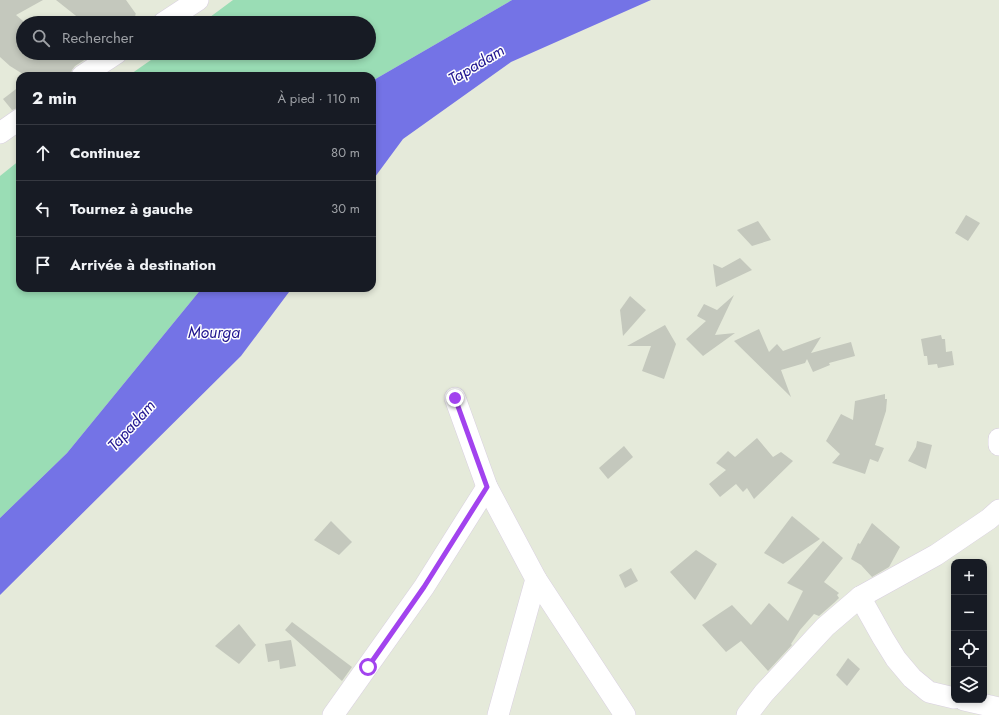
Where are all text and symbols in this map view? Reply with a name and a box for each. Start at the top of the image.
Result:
search box [16,16,376,60]
icon: search [30,27,52,49]
text: Rechercher [62,27,134,49]
water label: Tapadam [444,39,509,90]
text: 2 min [32,86,77,110]
text: À pied · 110 m [277,89,360,108]
icon: ahead [32,142,54,164]
text: Continuez [70,142,140,164]
text: 80 m [331,143,360,162]
icon: left [32,198,54,220]
text: Tournez à gauche [70,198,193,220]
text: 30 m [331,199,360,218]
icon: arrive [32,254,54,276]
text: Arrivée à destination [70,254,216,276]
water label: Mourga [188,321,240,344]
route end [446,389,464,407]
water label: Tapadam [102,395,161,456]
map controls [951,559,987,703]
button: + [951,559,987,595]
button: − [951,595,987,631]
button: locate [951,631,987,667]
route start [359,658,377,676]
button: layers [951,667,987,703]

